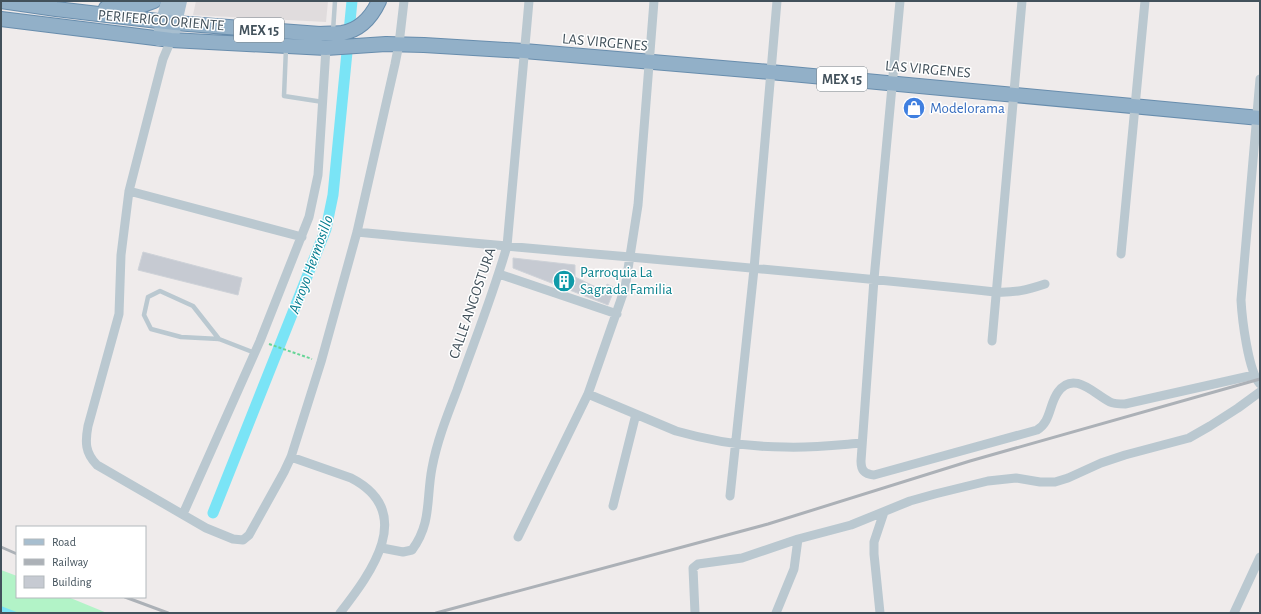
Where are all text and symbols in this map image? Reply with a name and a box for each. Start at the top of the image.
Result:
street label: PERIFERICO ORIENTE [97,8,225,33]
road number: MEX 15 [234,18,284,42]
street label: LAS VIRGENES [562,31,648,54]
street label: LAS VIRGENES [885,58,971,81]
road number: MEX 15 [817,67,867,91]
shop icon: Modelorama [901,95,927,121]
place label: Modelorama [930,101,1005,116]
water label: Arroyo Hermosillo [285,213,336,317]
street label: CALLE ANGOSTURA [446,245,499,361]
place label: Parroquia La Sagrada Familia [580,265,673,297]
building icon: Parroquia La Sagrada Familia [551,268,577,294]
legend [16,526,146,598]
text: Road [52,536,76,548]
text: Railway [52,556,88,569]
text: Building [52,576,92,588]

